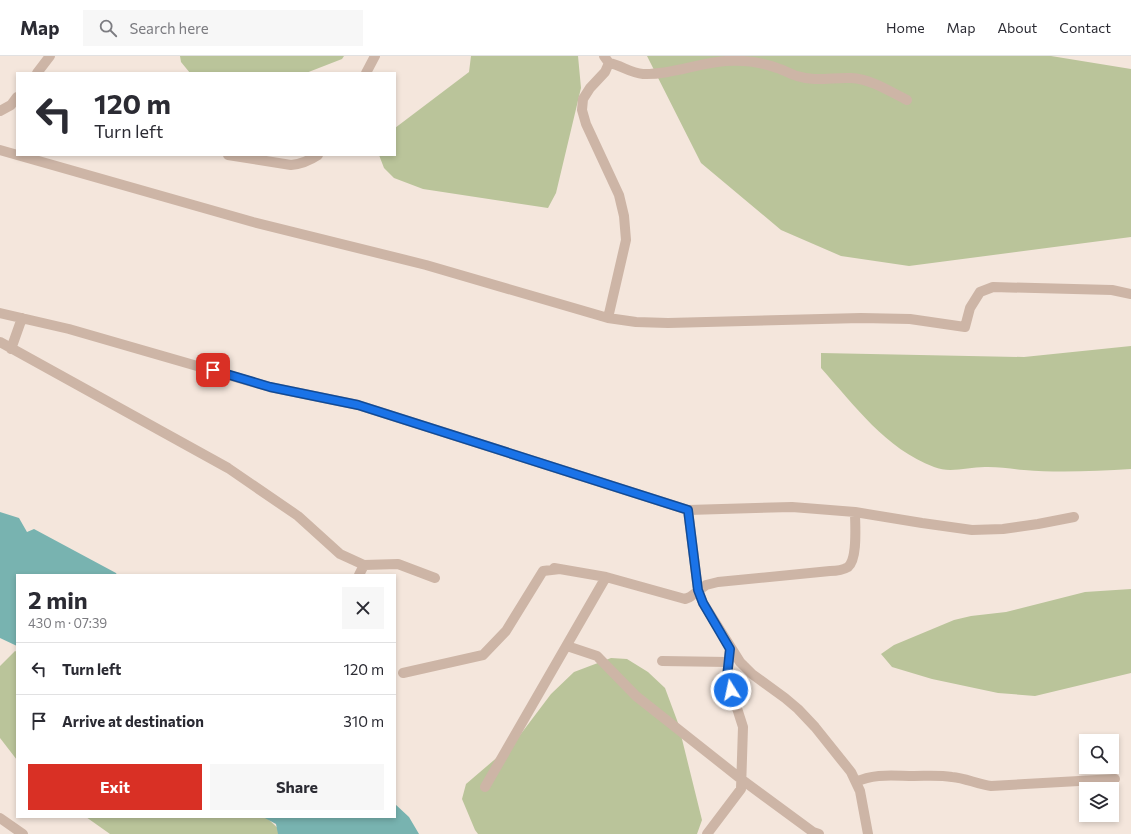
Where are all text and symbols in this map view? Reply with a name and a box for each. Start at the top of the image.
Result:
search box [83,10,363,46]
text: Map [20,16,59,39]
icon: search [97,17,119,39]
text: Search here [129,19,209,37]
text: Home [886,19,925,36]
text: Map [947,19,975,36]
text: About [997,19,1037,36]
text: Contact [1059,19,1111,36]
text: 120 m [94,86,171,120]
icon: left [28,88,80,140]
text: Turn left [94,120,163,142]
pin [196,353,230,387]
icon: arrive [202,359,224,381]
text: 2 min [28,585,88,614]
button: close [342,587,384,629]
text: 430 m · 07:39 [28,615,107,631]
icon: left [28,658,50,680]
text: Turn left [62,660,121,678]
text: 120 m [344,660,384,678]
position arrow [710,669,752,711]
icon: arrive [28,710,50,732]
text: Arrive at destination [62,712,204,730]
text: 310 m [343,712,384,730]
map controls [1079,734,1119,822]
button: search [1079,734,1119,774]
button: Exit [28,764,202,810]
button: Share [210,764,384,810]
button: layers [1079,782,1119,822]

